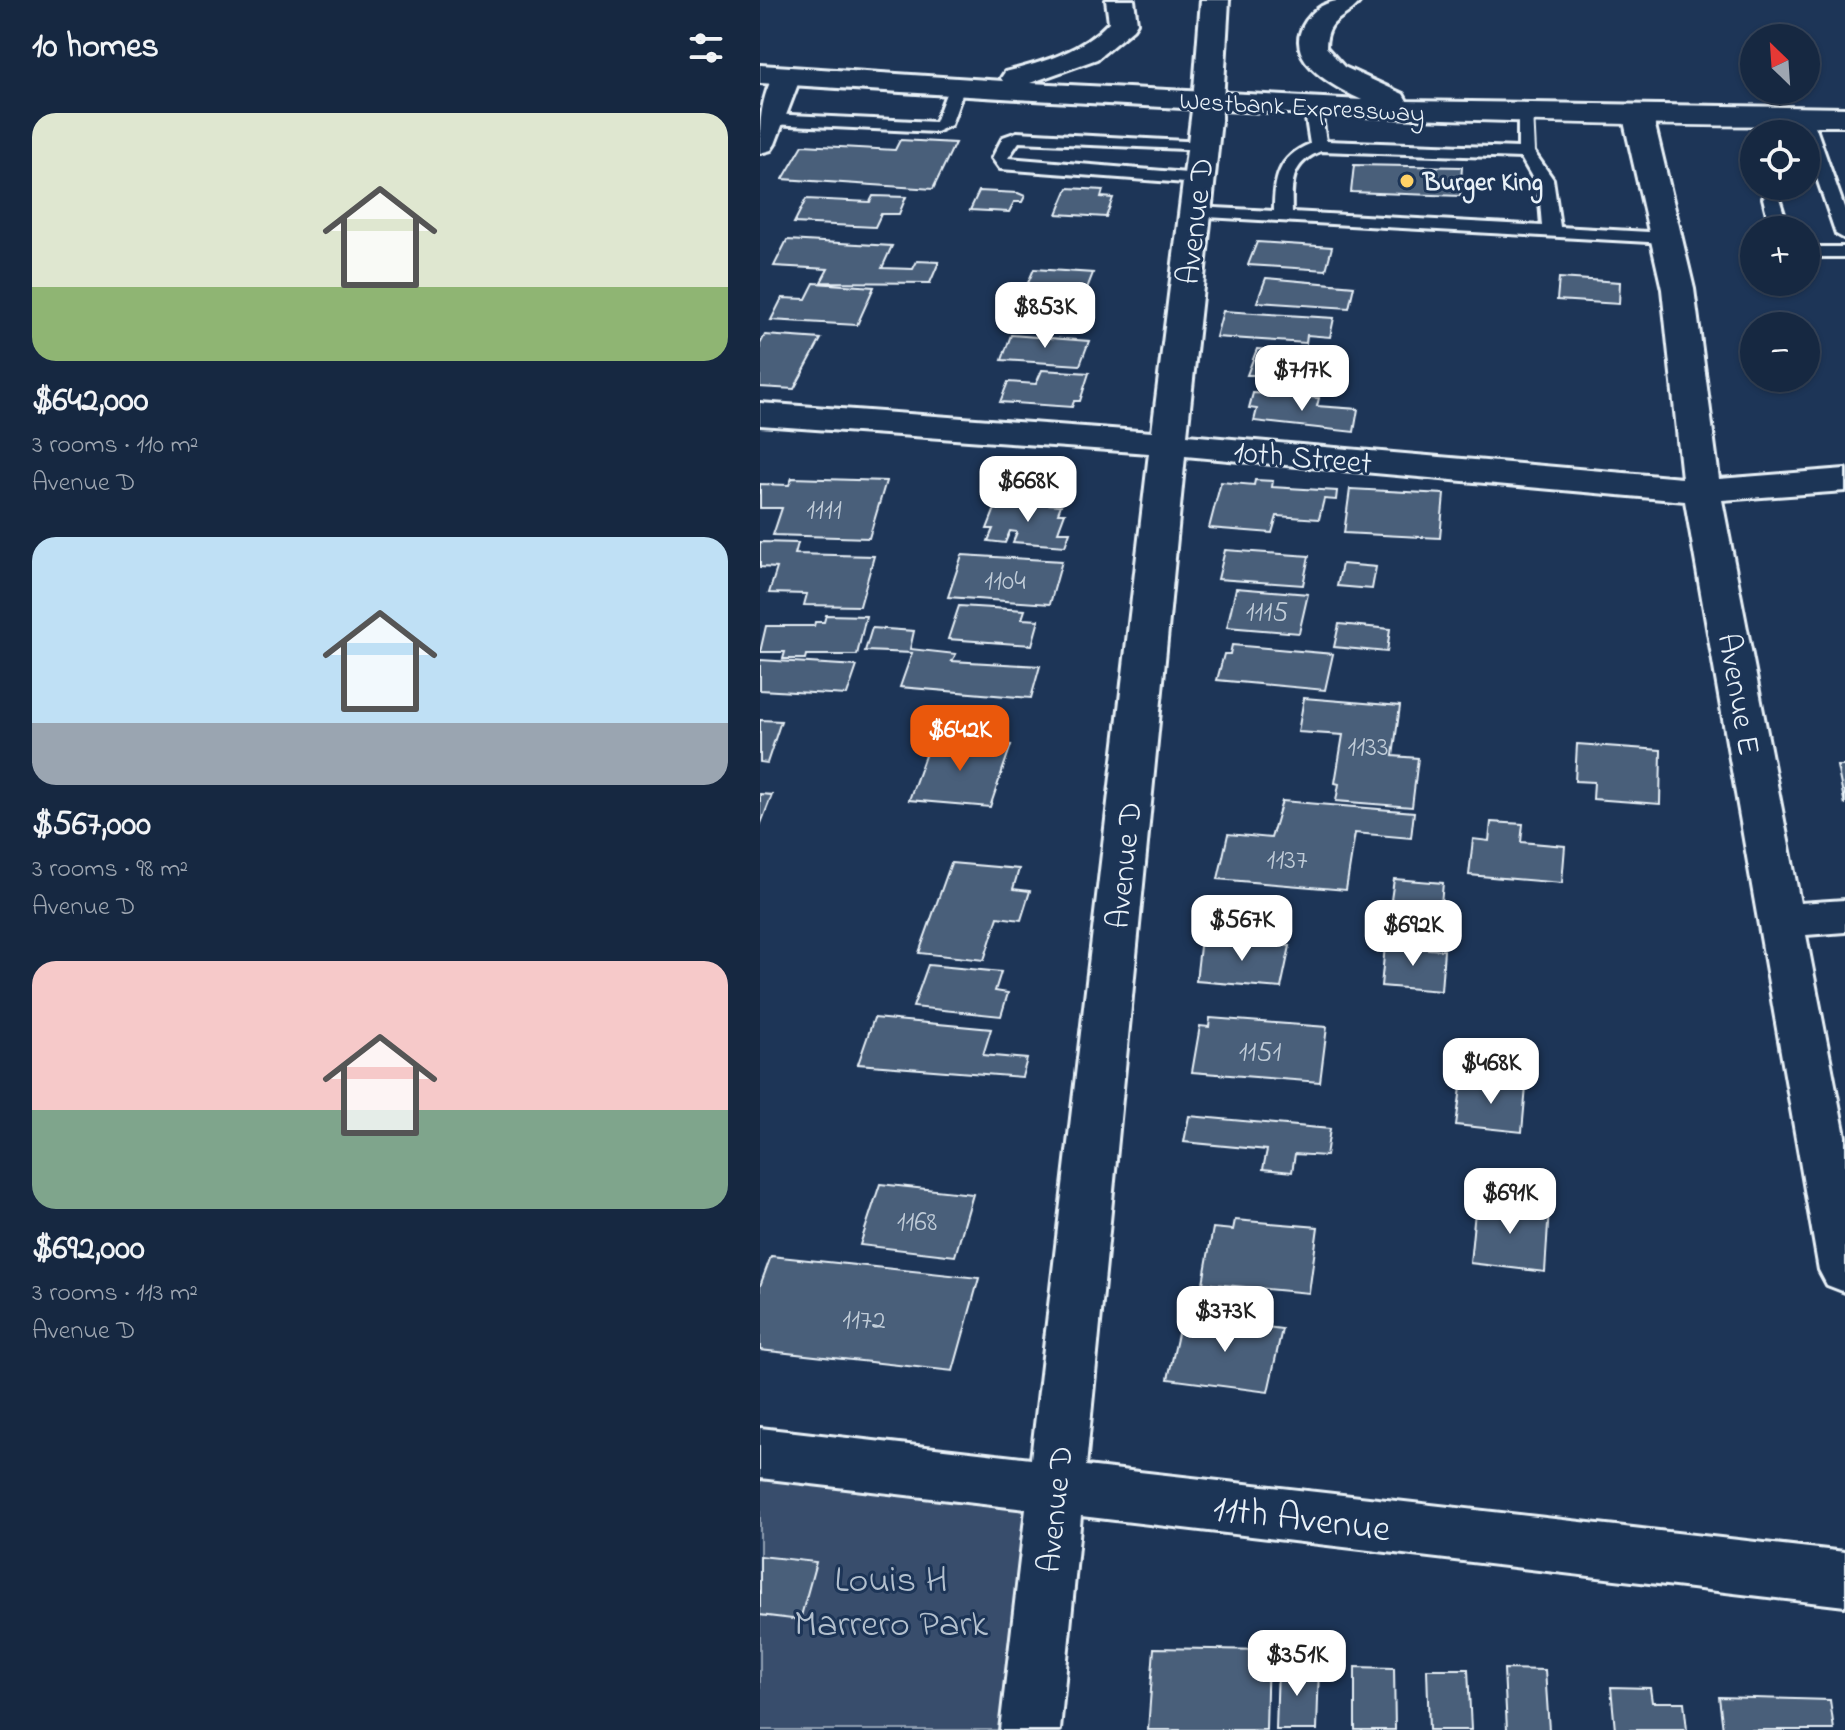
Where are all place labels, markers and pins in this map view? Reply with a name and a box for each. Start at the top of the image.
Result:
place label: Burger King [1422,165,1543,204]
marker: Burger King [1398,172,1416,190]
pin: $853K [989,282,1101,350]
pin: $717K [1246,345,1358,413]
pin: $668K [972,456,1084,524]
pin: $642K [904,705,1016,773]
pin: $567K [1186,895,1298,963]
pin: $692K [1357,900,1469,968]
pin: $468K [1435,1038,1547,1106]
pin: $691K [1454,1168,1566,1236]
pin: $373K [1169,1286,1281,1354]
pin: $351K [1241,1630,1353,1698]

